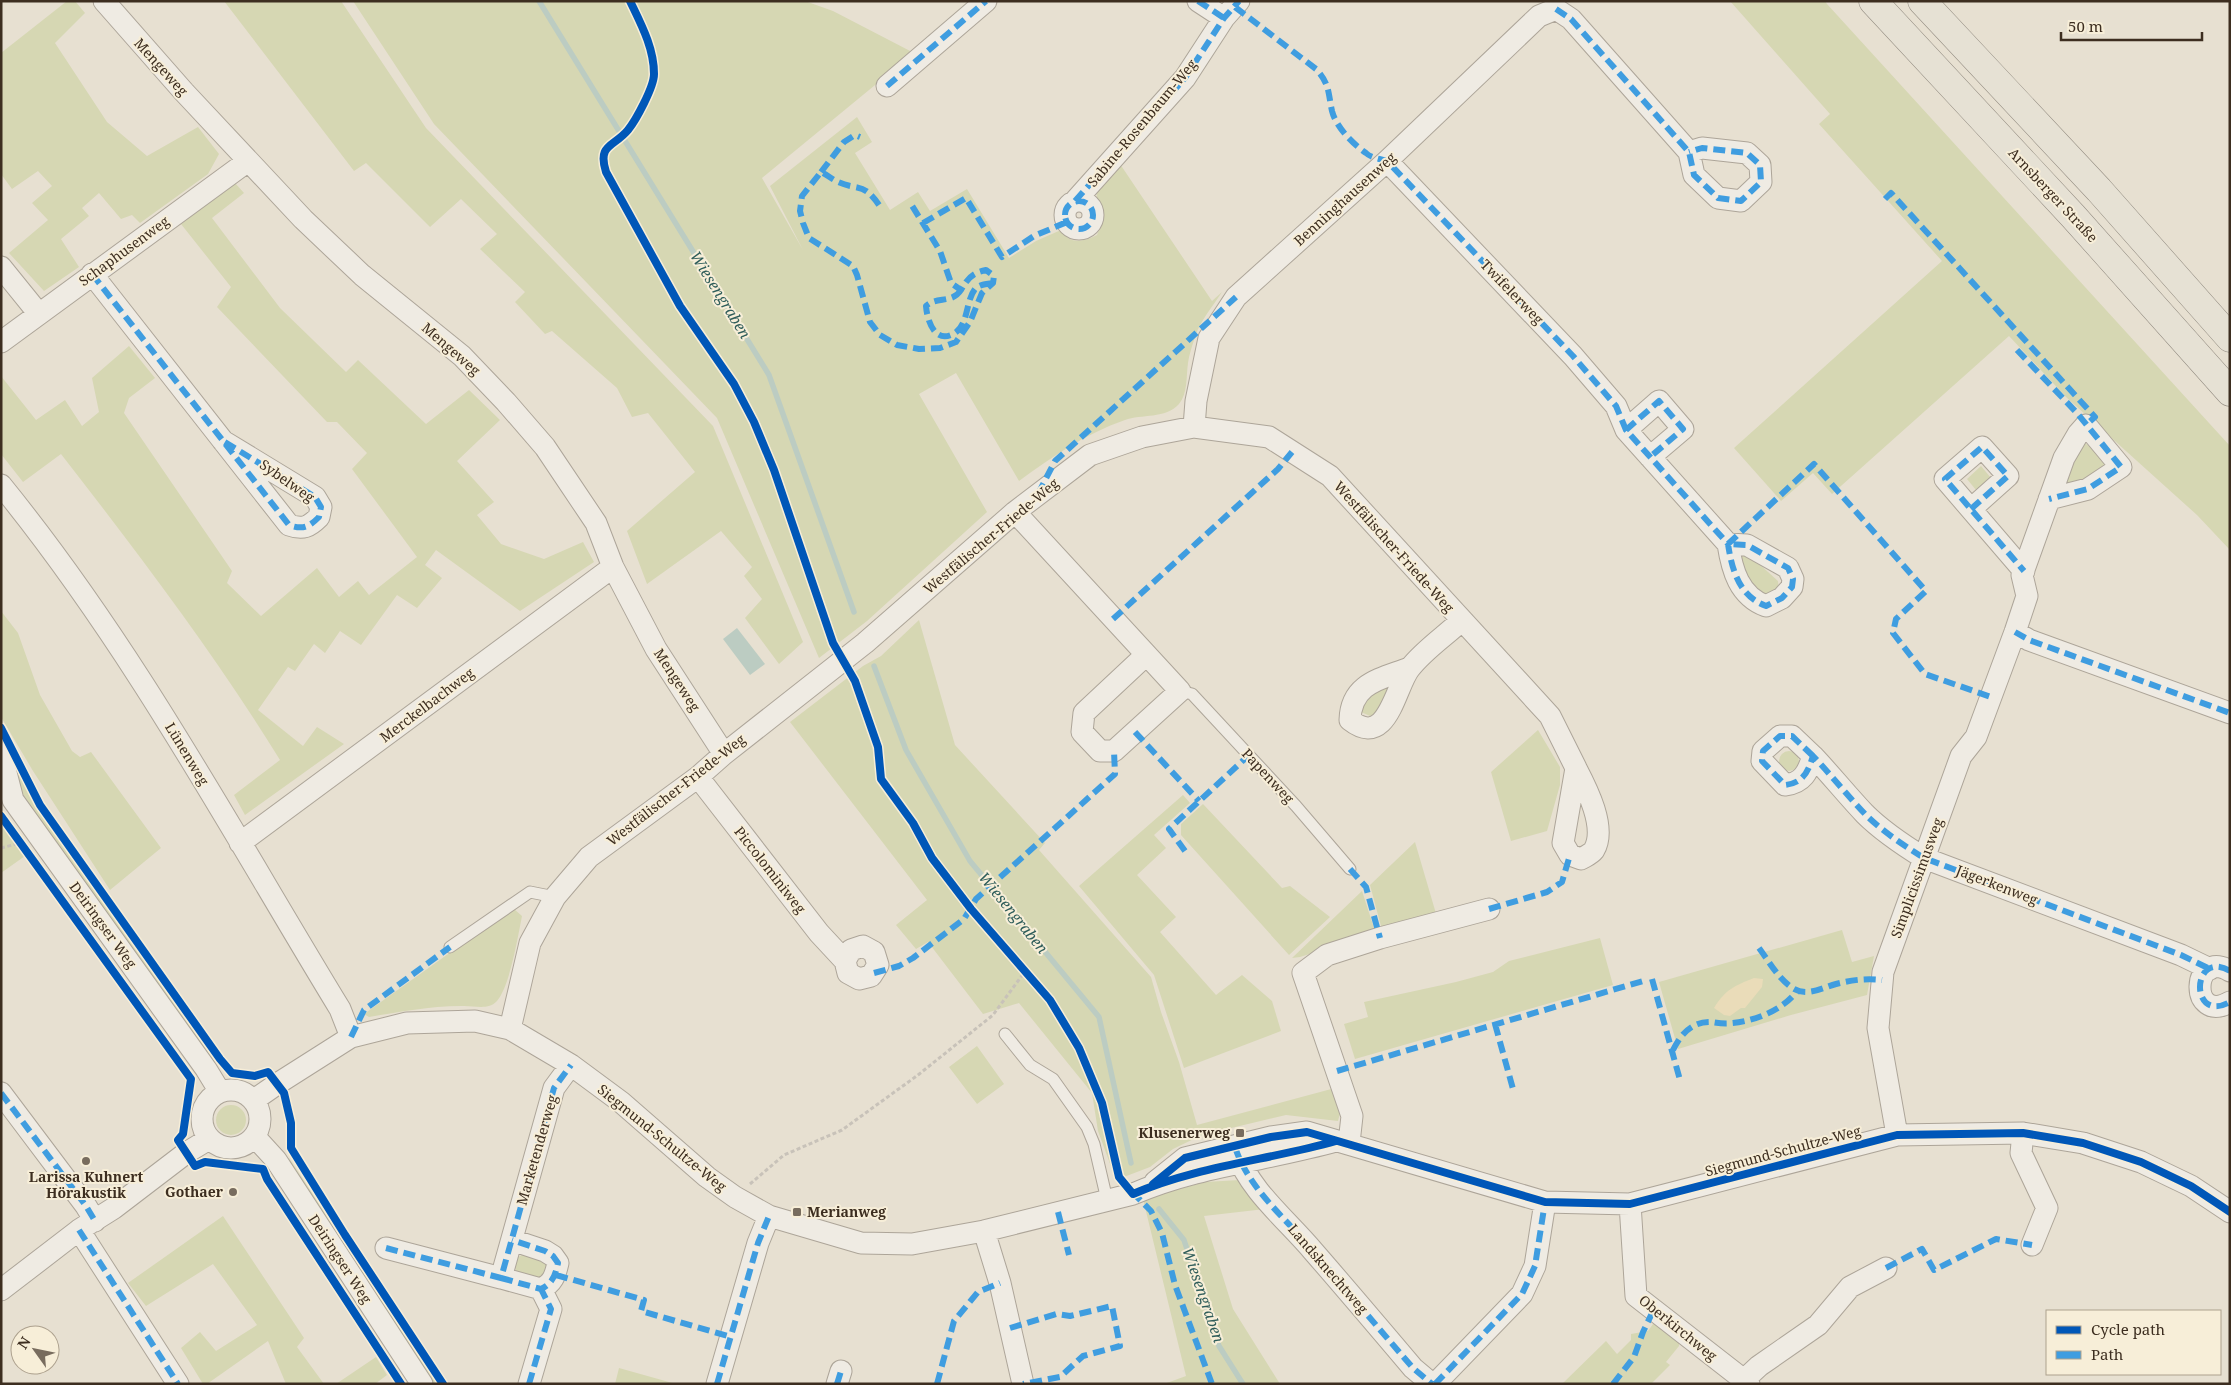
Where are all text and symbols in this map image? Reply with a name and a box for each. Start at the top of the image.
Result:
scale bar [2061,10,2202,42]
text: 50 m [2068,16,2103,36]
street label: Mengeweg [130,34,193,100]
street label: Sabine-Rosenbaum-Weg [1082,54,1201,191]
street label: Arnsberger Straße [2004,143,2102,246]
street label: Benninghausenweg [1290,147,1400,250]
street label: Schaphusenweg [75,211,173,290]
water label: Wiesengraben [686,247,756,342]
street label: Twifelerweg [1477,255,1548,329]
street label: Mengeweg [418,318,485,380]
street label: Sybelweg [256,455,319,507]
street label: Westfälischer-Friede-Weg [919,473,1063,598]
street label: Westfälischer-Friede-Weg [1330,477,1459,617]
street label: Mengeweg [650,644,705,715]
street label: Merckelbachweg [376,663,478,746]
street label: Lünenweg [161,719,214,789]
street label: Westfälischer-Friede-Weg [602,729,749,850]
street label: Papenweg [1238,744,1299,808]
street label: Simplicissimusweg [1886,815,1947,941]
street label: Piccolominiweg [730,822,811,917]
street label: Jägerkenweg [1953,860,2041,909]
water label: Wiesengraben [975,867,1053,957]
street label: Deiringser Weg [66,878,142,972]
street label: Siegmund-Schultze-Weg [594,1080,731,1196]
street label: Marketenderweg [512,1092,562,1207]
street label: Siegmund-Schultze-Weg [1703,1120,1863,1180]
place label: Klusenerweg [1138,1123,1230,1142]
marker: Klusenerweg [1234,1127,1246,1139]
marker: Larissa Kuhnert Hörakustik [80,1155,92,1167]
place label: Larissa Kuhnert Hörakustik [29,1167,143,1202]
place label: Gothaer [165,1182,224,1201]
marker: Gothaer [227,1186,239,1198]
place label: Merianweg [807,1202,886,1221]
marker: Merianweg [791,1206,803,1218]
street label: Deiringser Weg [304,1210,377,1307]
street label: Landsknechtweg [1284,1220,1373,1318]
water label: Wiesengraben [1178,1244,1230,1345]
street label: Oberkirchweg [1635,1290,1722,1365]
legend [2046,1310,2221,1375]
text: Cycle path [2091,1319,2166,1339]
north arrow [10,1325,60,1375]
text: N [13,1333,35,1352]
text: Path [2091,1344,2124,1364]

